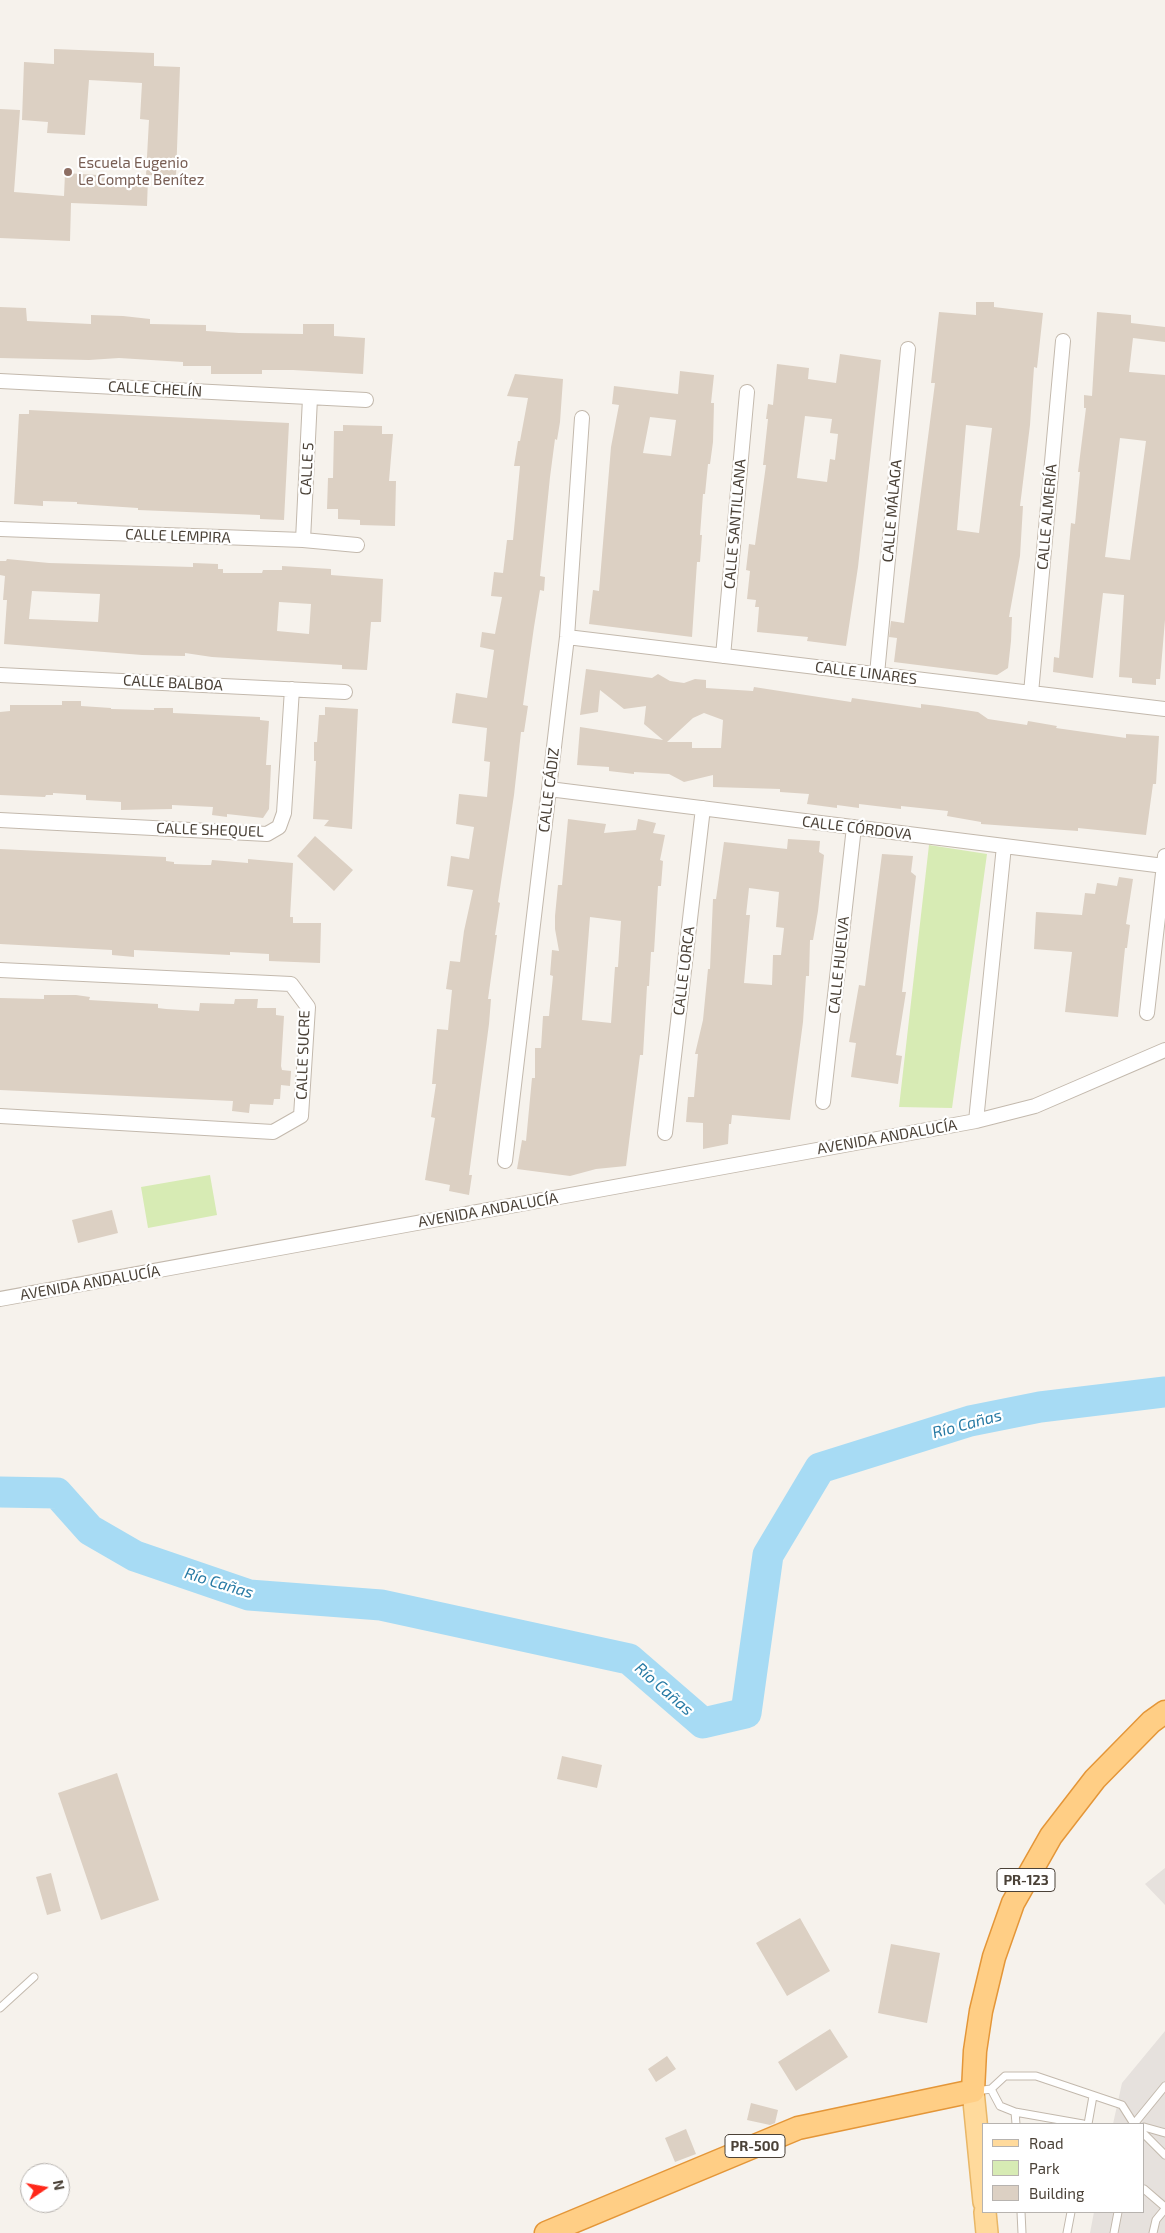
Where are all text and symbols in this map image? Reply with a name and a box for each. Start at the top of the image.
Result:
place label: Escuela Eugenio Le Compte Benítez [78,154,204,189]
marker: Escuela Eugenio Le Compte Benítez [62,166,74,178]
street label: CALLE CHELÍN [107,378,203,400]
street label: CALLE 5 [297,442,317,496]
street label: CALLE SANTILLANA [720,458,750,590]
street label: CALLE MÁLAGA [879,459,905,563]
street label: CALLE ALMERÍA [1033,463,1061,571]
street label: CALLE LEMPIRA [125,525,231,547]
street label: CALLE LINARES [814,658,918,688]
street label: CALLE BALBOA [123,671,223,695]
street label: CALLE CÁDIZ [535,747,563,833]
street label: CALLE CÓRDOVA [801,812,913,844]
street label: CALLE SHEQUEL [156,819,264,841]
street label: CALLE HUELVA [825,915,853,1015]
street label: CALLE LORCA [670,925,698,1017]
street label: CALLE SUCRE [292,1010,314,1100]
street label: AVENIDA ANDALUCÍA [816,1116,958,1158]
street label: AVENIDA ANDALUCÍA [417,1189,559,1231]
street label: AVENIDA ANDALUCÍA [19,1262,161,1304]
water label: Río Cañas [930,1406,1004,1442]
water label: Río Cañas [182,1563,256,1603]
water label: Río Cañas [631,1658,697,1720]
road number: PR-123 [997,1868,1055,1892]
legend [982,2123,1145,2213]
road number: PR-500 [725,2134,785,2158]
text: Road [1029,2134,1064,2152]
text: Park [1029,2159,1060,2177]
north arrow [20,2163,70,2213]
text: N [50,2178,69,2192]
text: Building [1029,2184,1084,2202]

